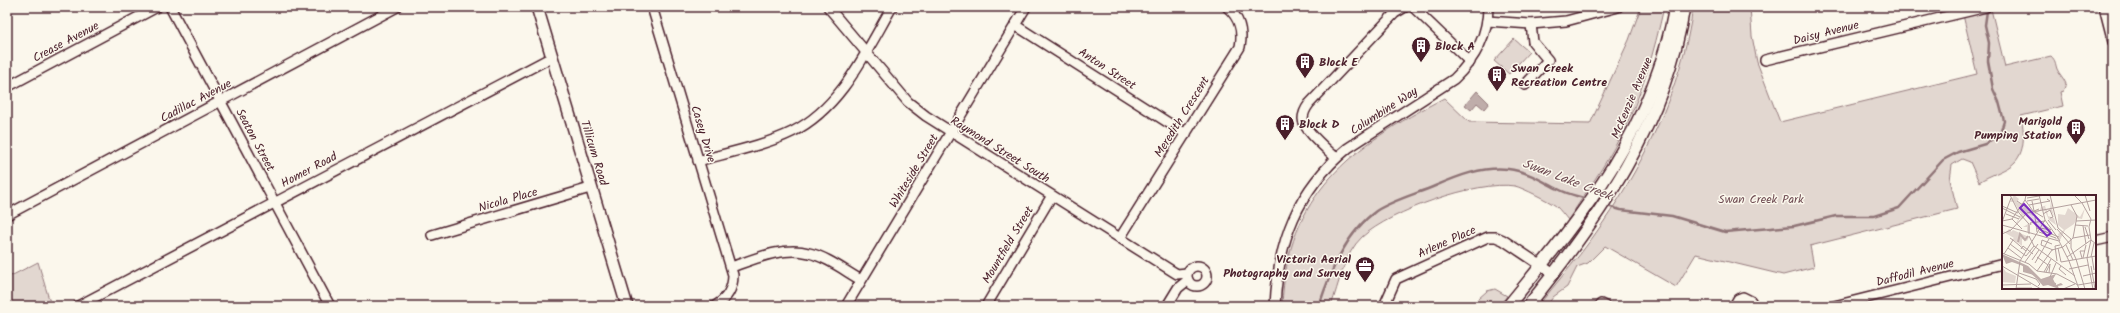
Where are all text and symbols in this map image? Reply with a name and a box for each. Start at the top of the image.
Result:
street label: Crease Avenue [29,16,103,67]
street label: Daisy Avenue [1791,16,1861,50]
building icon: Block A [1410,35,1432,63]
place label: Block A [1435,37,1476,56]
street label: Anton Street [1074,43,1140,95]
building icon: Block E [1294,51,1316,79]
place label: Block E [1319,53,1360,72]
street label: McKenzie Avenue [1606,54,1658,142]
place label: Swan Creek Recreation Centre [1511,59,1607,92]
building icon: Swan Creek Recreation Centre [1486,64,1508,92]
street label: Meredith Crescent [1149,72,1215,161]
street label: Cadillac Avenue [157,74,236,128]
street label: Columbine Way [1346,82,1422,140]
street label: Casey Drive [685,103,721,165]
street label: Seaton Street [230,105,280,175]
street label: Raymond Street South [946,112,1054,188]
place label: Marigold Pumping Station [1974,112,2063,145]
building icon: Block D [1274,113,1296,141]
place label: Block D [1299,115,1340,134]
building icon: Marigold Pumping Station [2065,117,2087,145]
street label: Tillicum Road [575,118,613,189]
street label: Whiteside Street [884,130,944,212]
street label: Homer Road [277,147,341,193]
water label: Swan Lake Creek [1519,153,1616,207]
street label: Nicola Place [476,182,540,218]
park label: Swan Creek Park [1718,190,1804,209]
inset map [2002,195,2096,289]
street label: Mountfield Street [977,202,1039,287]
street label: Arlene Place [1415,220,1480,263]
place label: Victoria Aerial Photography and Survey [1223,250,1352,283]
street label: Daffodil Avenue [1874,254,1957,292]
office icon: Victoria Aerial Photography and Survey [1354,255,1376,283]

